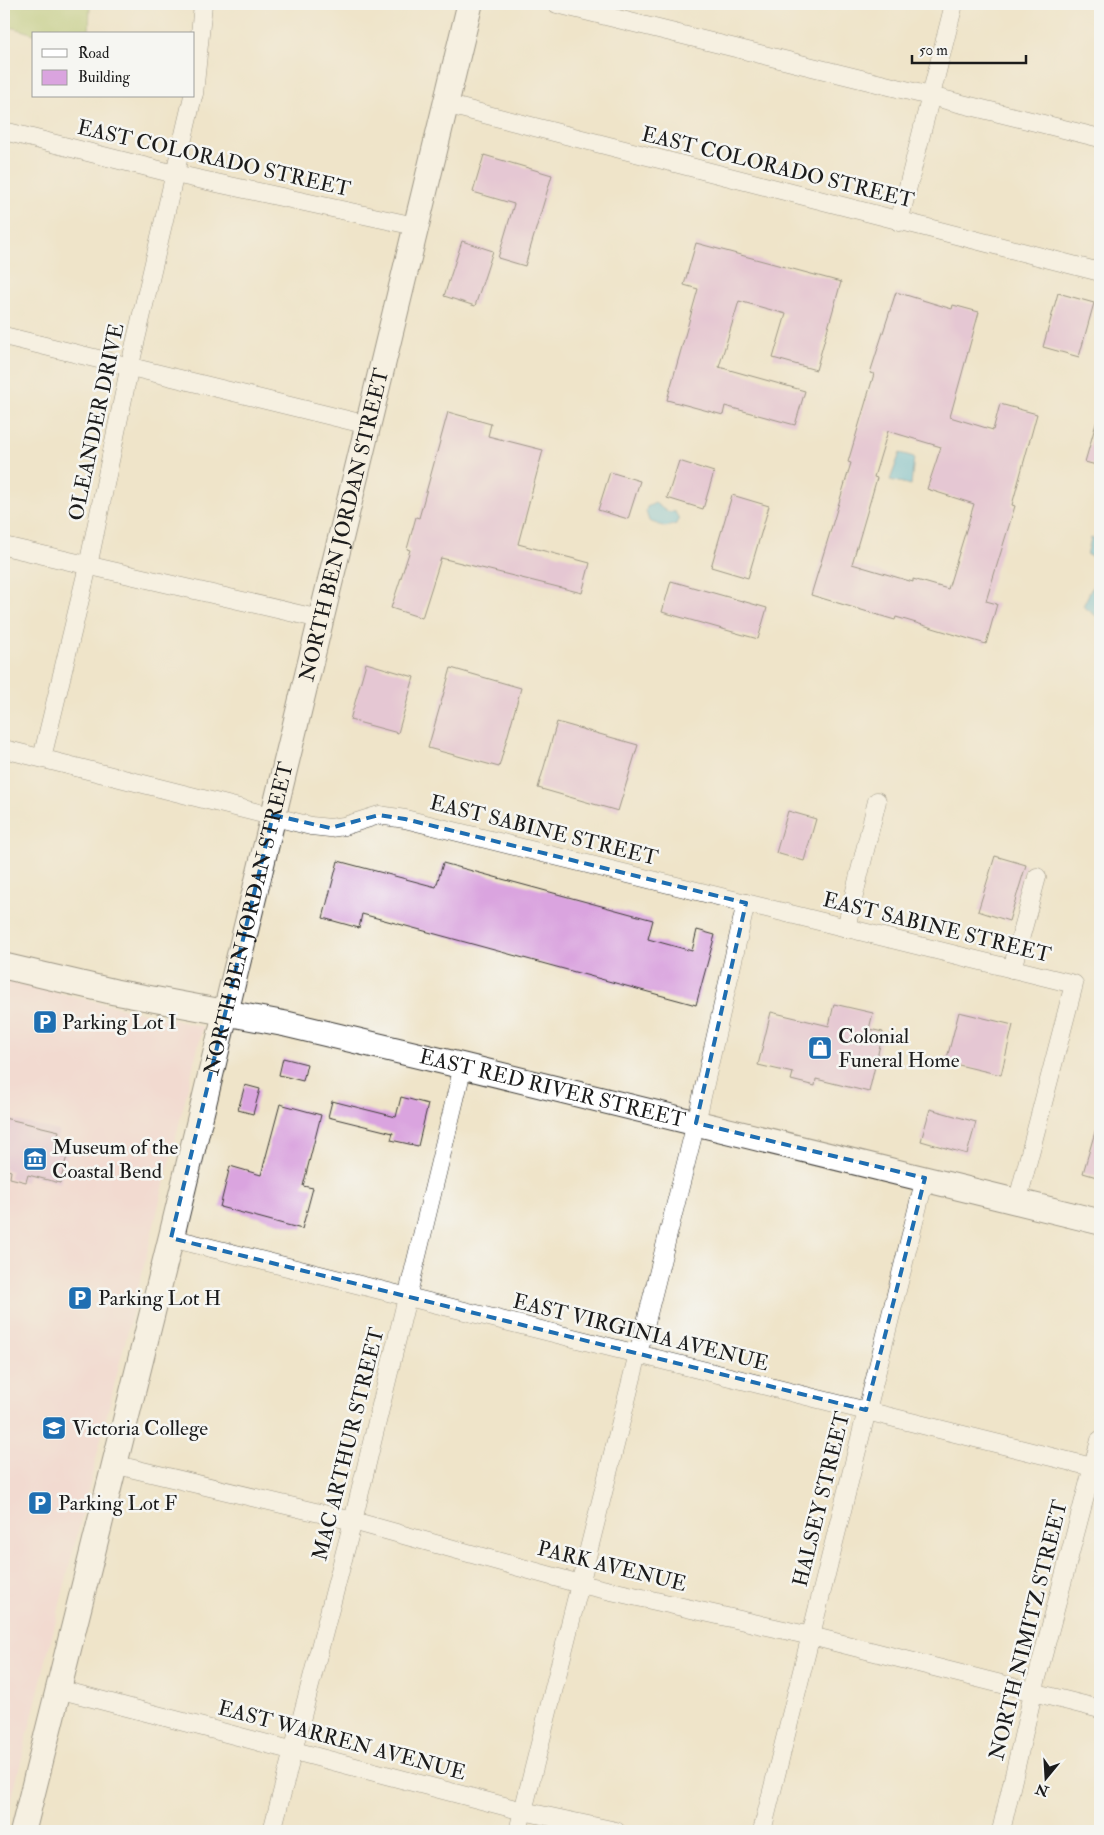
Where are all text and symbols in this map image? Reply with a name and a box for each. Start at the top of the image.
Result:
legend [32,32,195,98]
scale bar [912,32,1025,64]
text: 50 m [919,41,948,60]
text: Road [78,44,110,63]
text: Building [78,68,130,87]
street label: EAST COLORADO STREET [75,114,354,203]
street label: EAST COLORADO STREET [639,121,917,215]
street label: OLEANDER DRIVE [62,321,131,523]
street label: NORTH BEN JORDAN STREET [293,365,395,684]
street label: NORTH BEN JORDAN STREET [198,759,300,1078]
street label: EAST SABINE STREET [427,789,661,872]
street label: EAST SABINE STREET [820,886,1054,969]
parking icon: Parking Lot I [32,1009,58,1035]
place label: Parking Lot I [62,1009,177,1036]
place label: Colonial Funeral Home [838,1023,960,1074]
shop icon: Colonial Funeral Home [807,1035,833,1061]
street label: EAST RED RIVER STREET [417,1043,689,1134]
place label: Museum of the Coastal Bend [52,1134,179,1185]
museum icon: Museum of the Coastal Bend [22,1146,48,1172]
parking icon: Parking Lot H [67,1285,93,1311]
place label: Parking Lot H [98,1285,221,1312]
street label: EAST VIRGINIA AVENUE [510,1288,772,1377]
street label: MAC ARTHUR STREET [306,1324,391,1563]
street label: HALSEY STREET [787,1408,856,1590]
school or university icon: Victoria College [41,1415,67,1441]
place label: Victoria College [72,1415,208,1442]
parking icon: Parking Lot F [27,1490,53,1516]
place label: Parking Lot F [58,1490,177,1517]
street label: NORTH NIMITZ STREET [983,1497,1074,1763]
street label: PARK AVENUE [535,1535,689,1598]
street label: EAST WARREN AVENUE [215,1694,469,1787]
north arrow [1022,1752,1072,1802]
text: N [1033,1780,1052,1800]

